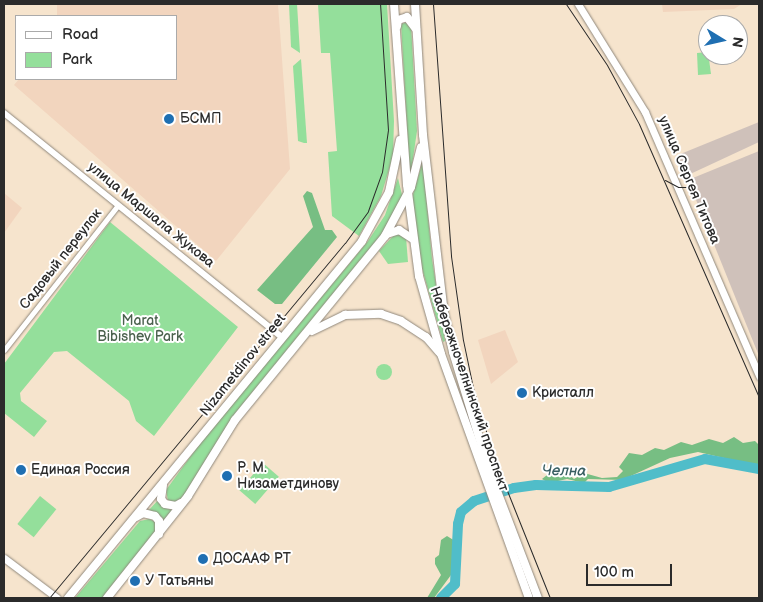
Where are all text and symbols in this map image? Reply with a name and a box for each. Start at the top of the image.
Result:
legend [15,15,178,80]
north arrow [698,15,748,65]
text: Road [62,25,98,44]
text: N [728,36,747,49]
text: Park [62,50,92,69]
place label: БСМП [180,111,221,127]
marker: БСМП [162,112,176,126]
street label: улица Сергея Титова [654,113,724,247]
street label: улица Маршала Жукова [84,159,218,271]
street label: Садовый переулок [16,205,106,313]
street label: Набережночелнинский проспект [426,284,512,494]
street label: Nizametdinov street [197,311,289,419]
park label: Marat Bibishev Park [97,313,183,346]
place label: Кристалл [532,385,594,401]
marker: Кристалл [516,387,528,399]
place label: Р. М. Низаметдинову [237,460,339,492]
place label: Единая Россия [31,462,130,478]
water label: Челна [542,462,586,480]
marker: Единая Россия [15,464,27,476]
marker: Р. М. Низаметдинову [221,470,233,482]
place label: ДОСААФ РТ [213,551,291,567]
marker: ДОСААФ РТ [197,553,209,565]
scale bar [588,554,674,586]
text: 100 m [594,563,634,582]
place label: У Татьяны [145,573,214,589]
marker: У Татьяны [129,575,141,587]

